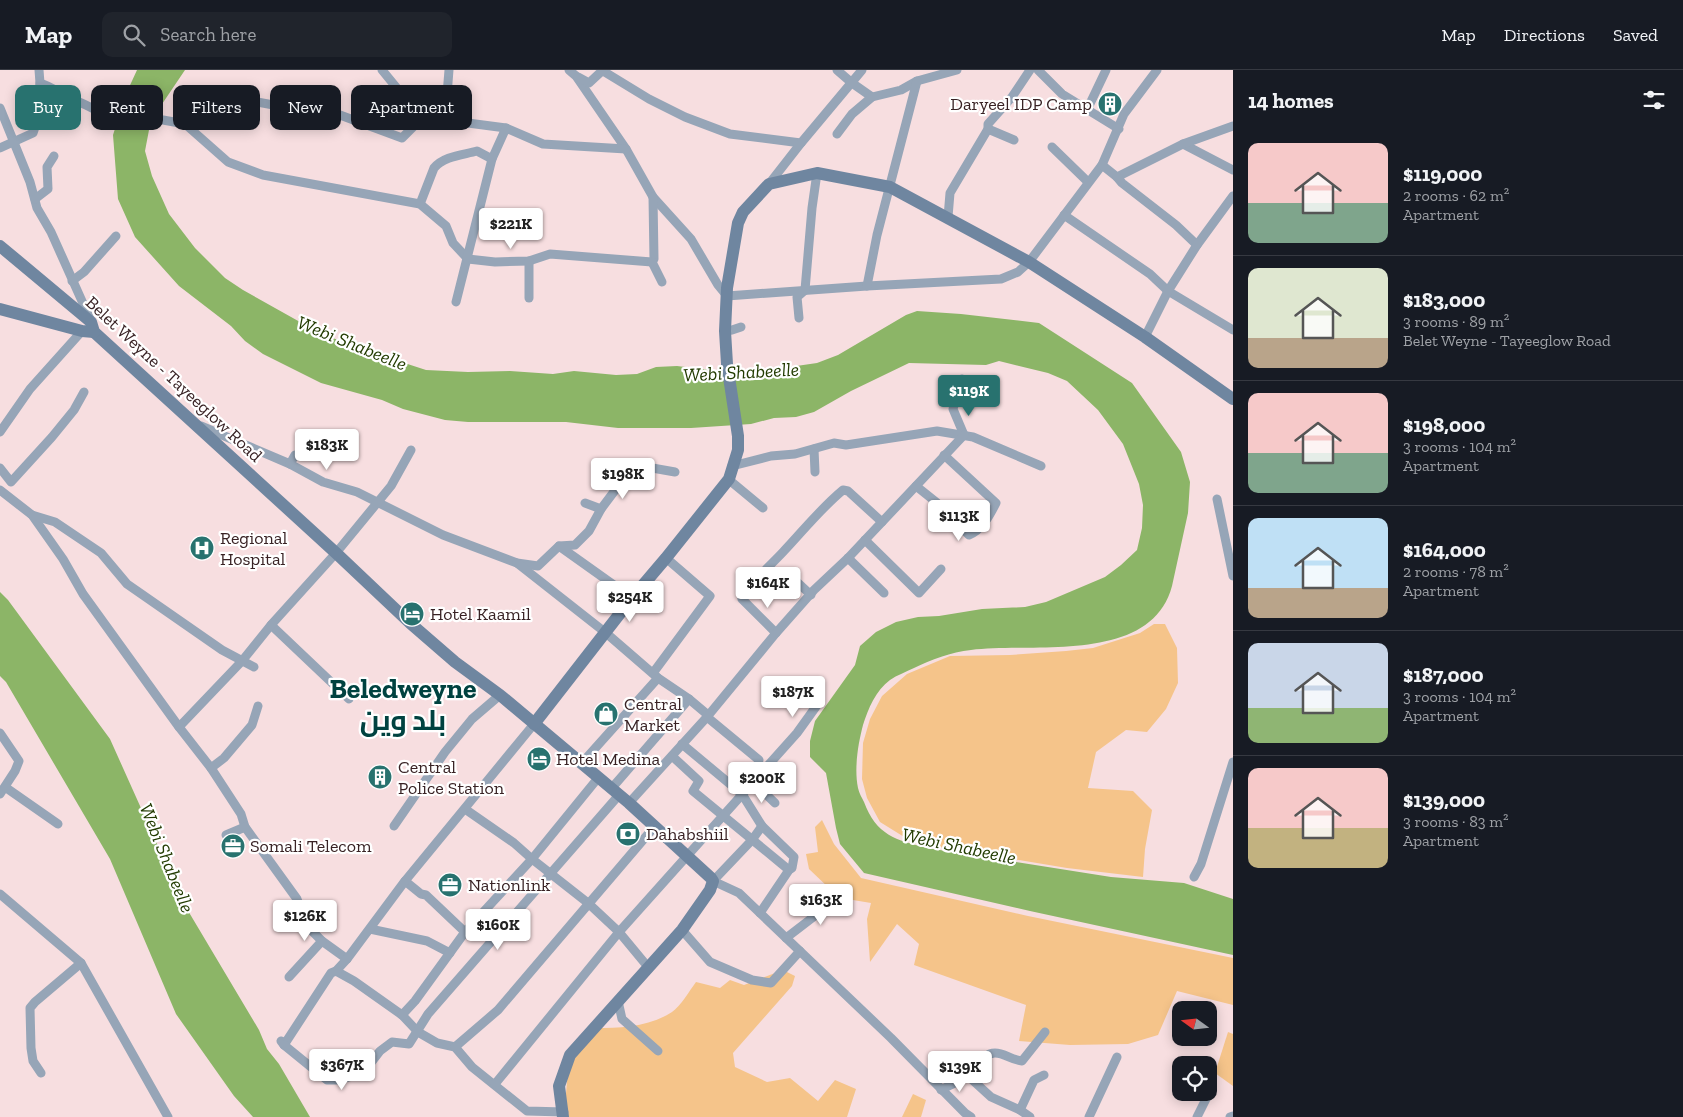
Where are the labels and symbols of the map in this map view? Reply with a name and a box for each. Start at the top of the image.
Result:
building icon: Daryeel IDP Camp [1097,91,1123,117]
place label: Daryeel IDP Camp [950,93,1092,115]
pin: $221K [476,208,546,250]
street label: Belet Weyne - Tayeeglow Road [81,291,267,467]
water label: Webi Shabeelle [294,311,410,375]
water label: Webi Shabeelle [682,357,800,387]
pin: $119K [934,374,1004,417]
pin: $183K [292,428,362,471]
pin: $198K [588,458,658,500]
pin: $113K [924,500,994,542]
place label: Regional Hospital [220,527,287,570]
hospital icon: Regional Hospital [189,535,215,561]
pin: $164K [733,566,803,609]
pin: $254K [595,580,665,623]
hotel icon: Hotel Kaamil [399,601,425,627]
place label: Hotel Kaamil [430,603,531,625]
district label: Beledweyne بلد وين [329,672,477,737]
pin: $187K [758,676,828,718]
place label: Central Market [624,693,682,736]
shop icon: Central Market [593,701,619,727]
hotel icon: Hotel Medina [526,746,552,772]
place label: Hotel Medina [556,748,661,770]
place label: Central Police Station [398,756,505,799]
pin: $200K [727,762,797,804]
building icon: Central Police Station [367,764,393,790]
water label: Webi Shabeelle [135,800,199,916]
bank icon: Dahabshiil [615,821,641,847]
place label: Dahabshiil [646,823,729,845]
water label: Webi Shabeelle [900,823,1018,869]
office icon: Somali Telecom [220,833,246,859]
place label: Somali Telecom [250,835,372,857]
office icon: Nationlink [437,872,463,898]
place label: Nationlink [468,874,551,896]
pin: $163K [786,884,856,926]
pin: $126K [270,900,340,942]
pin: $160K [463,908,533,951]
north arrow [1172,1001,1218,1046]
pin: $367K [307,1048,377,1091]
pin: $139K [925,1050,995,1093]

